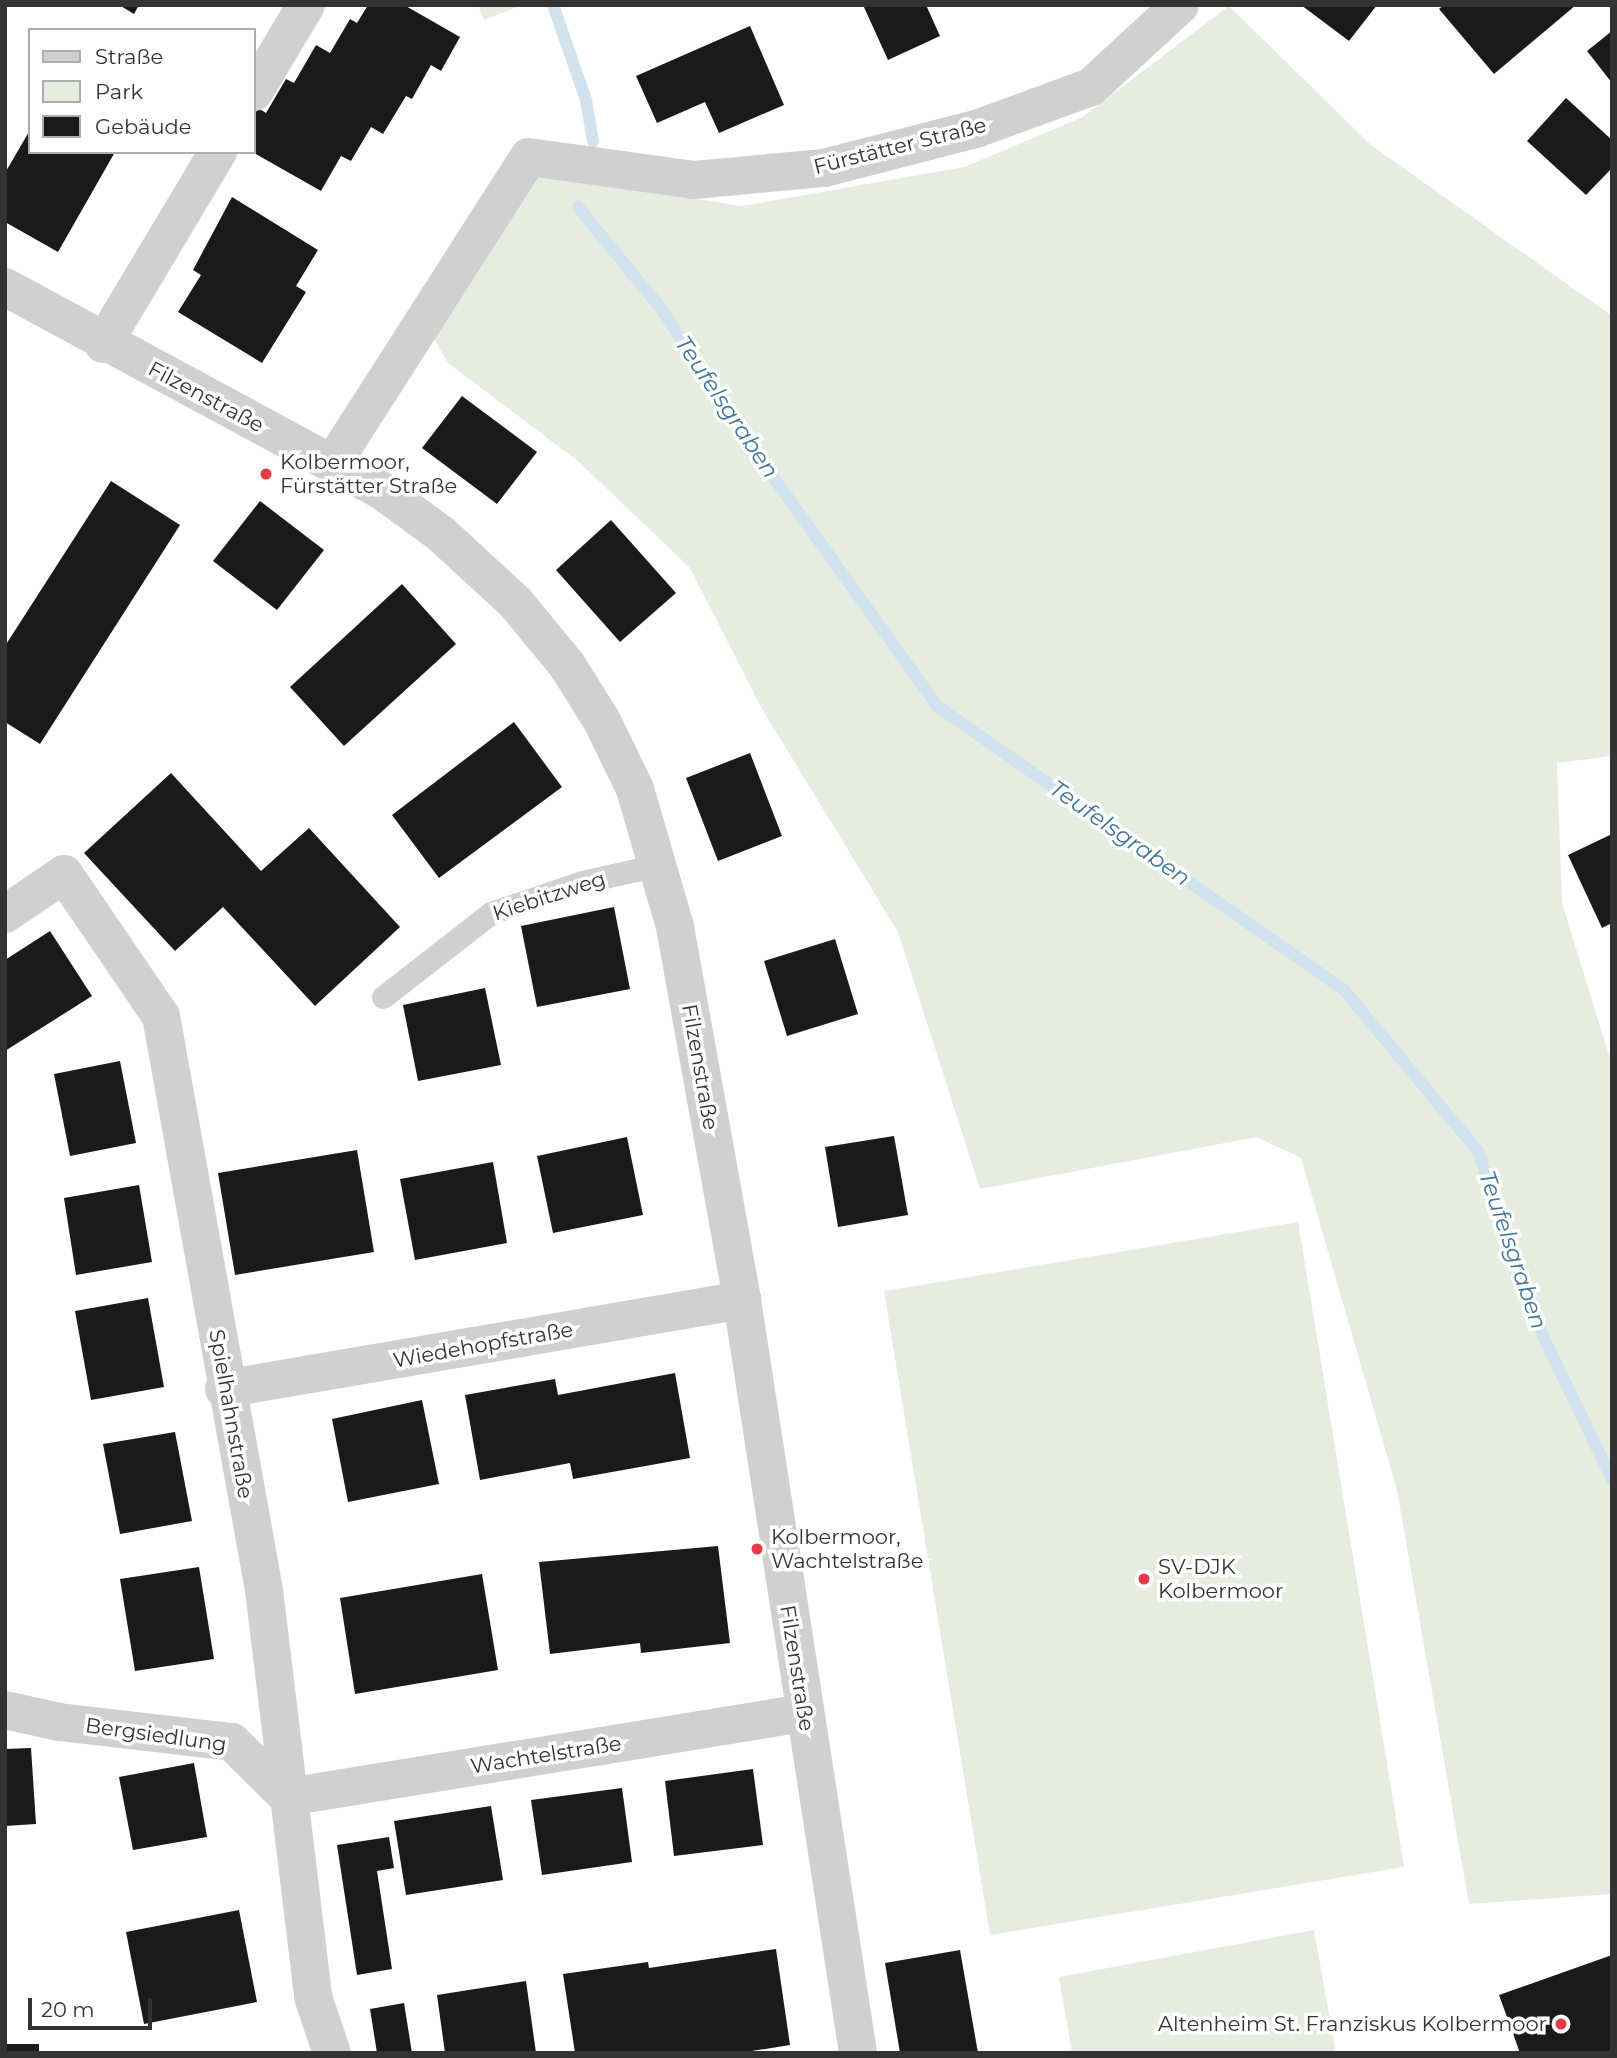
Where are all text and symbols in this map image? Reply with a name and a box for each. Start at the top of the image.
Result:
legend [28,28,256,154]
text: Straße [95,44,163,69]
text: Park [95,79,143,104]
street label: Fürstätter Straße [811,112,989,180]
text: Gebäude [95,114,192,139]
water label: Teufelsgraben [669,331,785,483]
street label: Filzenstraße [144,356,268,438]
place label: Kolbermoor, Fürstätter Straße [280,449,457,499]
marker: Kolbermoor, Fürstätter Straße [258,466,274,482]
water label: Teufelsgraben [1044,774,1196,892]
street label: Kiebitzweg [489,866,609,926]
street label: Filzenstraße [677,1002,723,1132]
water label: Teufelsgraben [1473,1167,1553,1333]
street label: Wiedehopfstraße [391,1317,575,1373]
street label: Spielhahnstraße [204,1327,258,1501]
place label: Kolbermoor, Wachtelstraße [771,1524,923,1574]
marker: Kolbermoor, Wachtelstraße [749,1541,765,1557]
place label: SV-DJK Kolbermoor [1158,1554,1283,1604]
marker: SV-DJK Kolbermoor [1136,1571,1152,1587]
street label: Filzenstraße [775,1603,819,1733]
street label: Bergsiedlung [84,1713,228,1757]
street label: Wachtelstraße [469,1731,623,1779]
scale bar [32,1984,156,2028]
text: 20 m [41,1997,95,2022]
place label: Altenheim St. Franziskus Kolbermoor [1158,2011,1547,2037]
marker: Altenheim St. Franziskus Kolbermoor [1553,2016,1569,2032]

